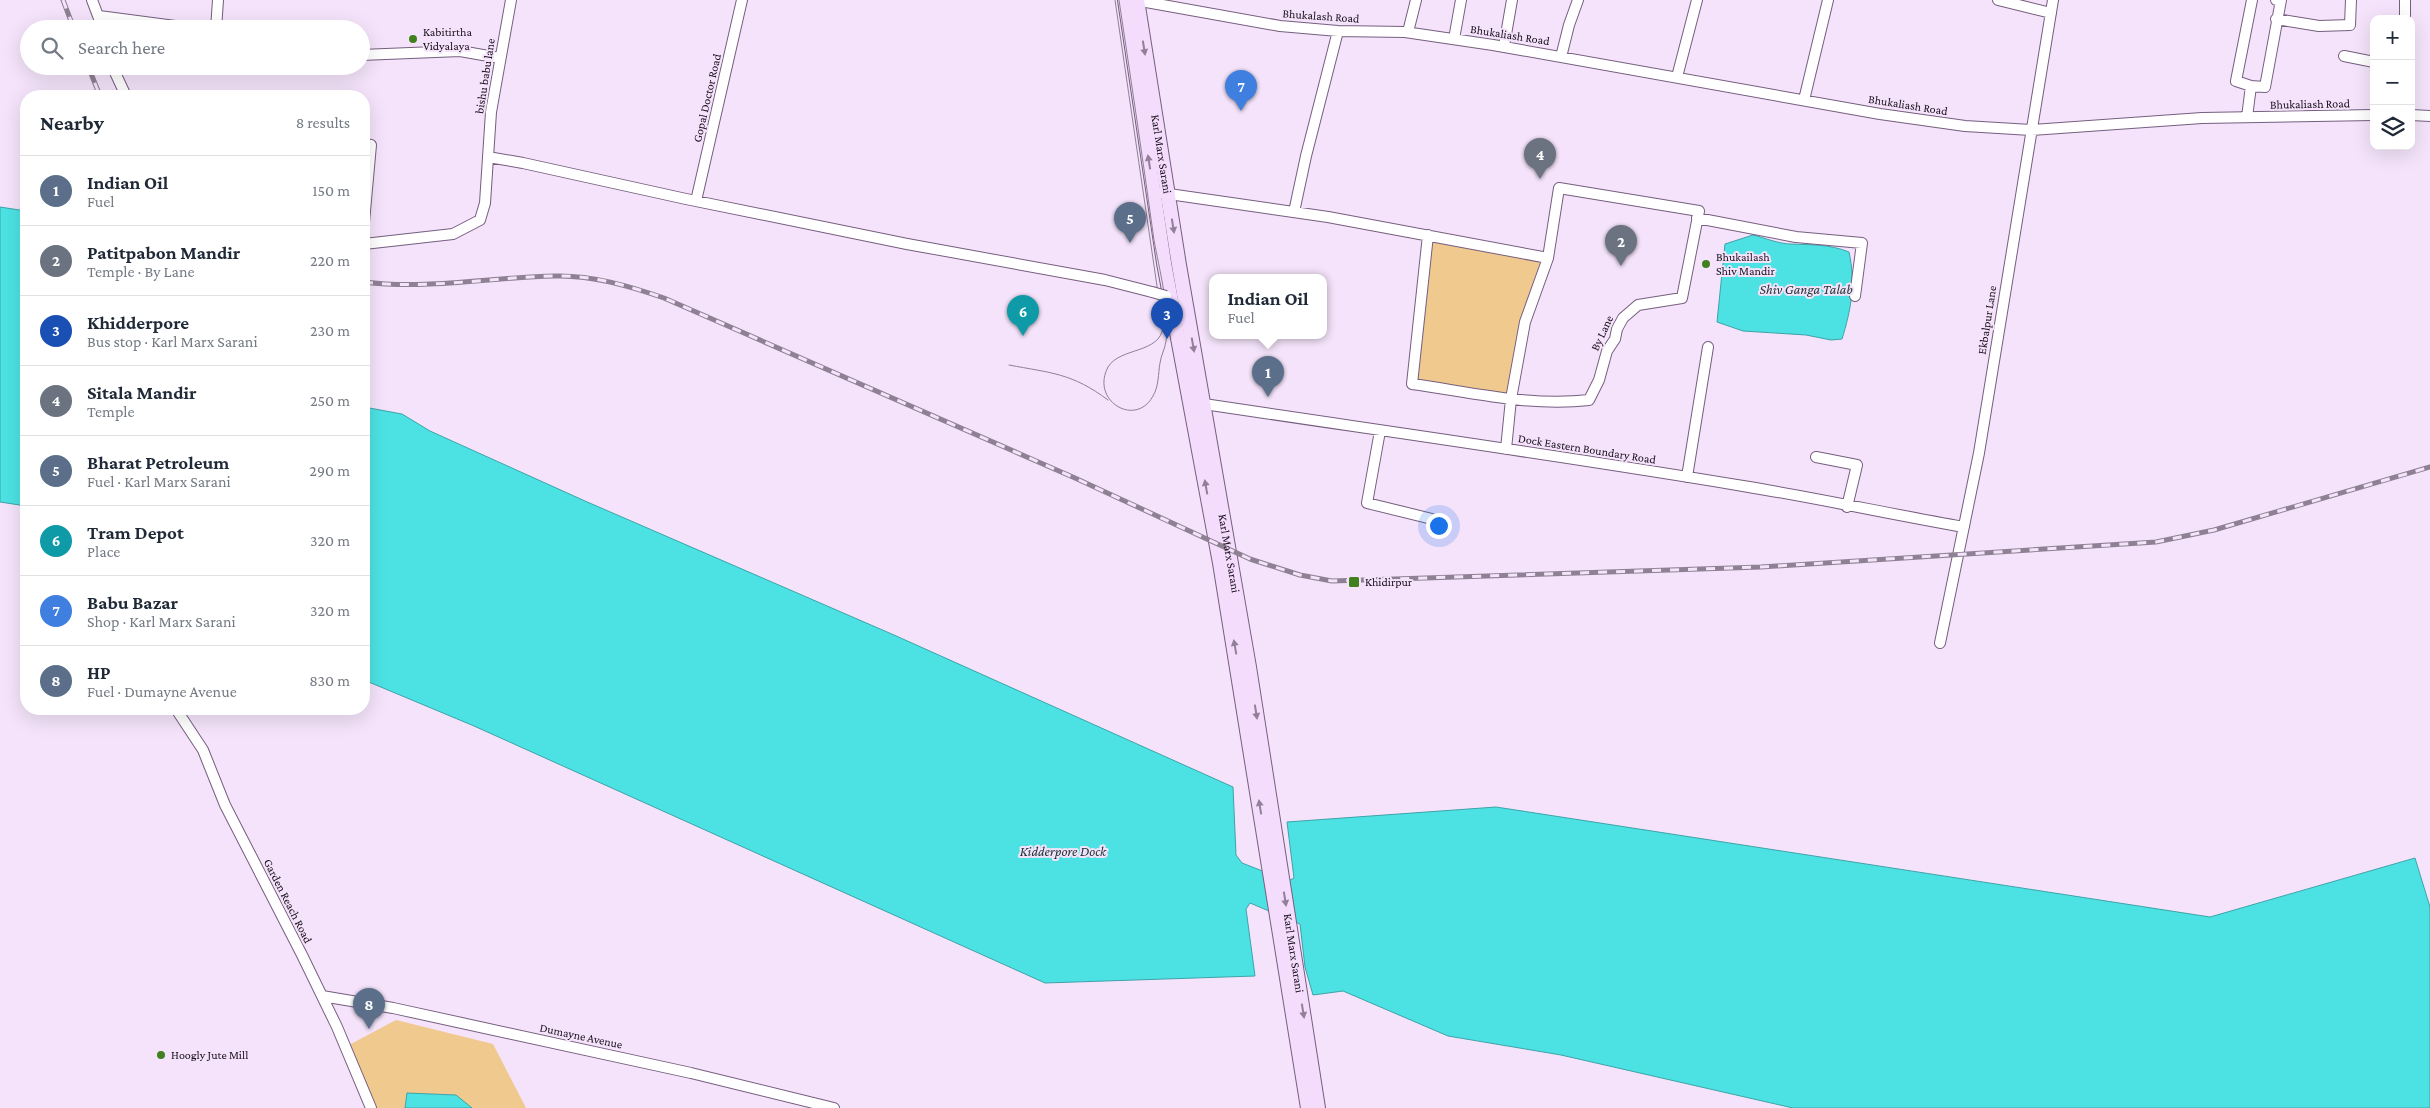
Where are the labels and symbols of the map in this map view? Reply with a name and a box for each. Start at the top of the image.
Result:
street label: Bhukalash Road [1282,6,1361,26]
street label: Bhukaliash Road [1469,22,1551,48]
place label: Kabitirtha Vidyalaya [423,25,472,53]
marker: Kabitirtha Vidyalaya [407,33,419,45]
street label: bishu babu lane [472,37,498,115]
one-way arrow [1141,41,1149,57]
street label: Gopal Doctor Road [690,52,724,144]
pin: 7 [1225,70,1257,111]
street label: Bhukaliash Road [1867,92,1949,118]
street label: Bhukaliash Road [2270,96,2351,112]
street label: Karl Marx Sarani [1148,114,1175,195]
pin: 4 [1524,138,1556,179]
one-way arrow [1144,154,1152,170]
pin: 5 [1114,202,1146,243]
one-way arrow [1169,218,1177,234]
pin: 2 [1605,225,1637,266]
place label: Bhukailash Shiv Mandir [1716,250,1775,278]
marker: Bhukailash Shiv Mandir [1700,258,1712,270]
water label: Shiv Ganga Talab [1759,281,1853,297]
street label: Ekbalpur Lane [1975,285,1999,355]
pin: 6 [1007,295,1039,336]
pin: 3 [1151,298,1183,339]
street label: By Lane [1588,313,1616,353]
one-way arrow [1190,337,1198,353]
pin: 1 [1252,356,1284,397]
street label: Dock Eastern Boundary Road [1517,431,1658,467]
one-way arrow [1202,478,1210,494]
street label: Karl Marx Sarani [1215,513,1243,594]
your location [1426,513,1452,539]
marker: Khidirpur [1347,575,1361,589]
place label: Khidirpur [1365,575,1413,589]
one-way arrow [1230,638,1238,654]
one-way arrow [1253,704,1261,720]
one-way arrow [1255,799,1263,815]
water label: Kidderpore Dock [1020,843,1107,859]
street label: Garden Reach Road [261,857,316,946]
one-way arrow [1282,891,1290,907]
street label: Karl Marx Sarani [1281,913,1307,994]
pin: 8 [353,988,385,1029]
one-way arrow [1299,1003,1307,1019]
street label: Dumayne Avenue [538,1020,624,1052]
place label: Hoogly Jute Mill [171,1048,248,1062]
marker: Hoogly Jute Mill [155,1049,167,1061]

